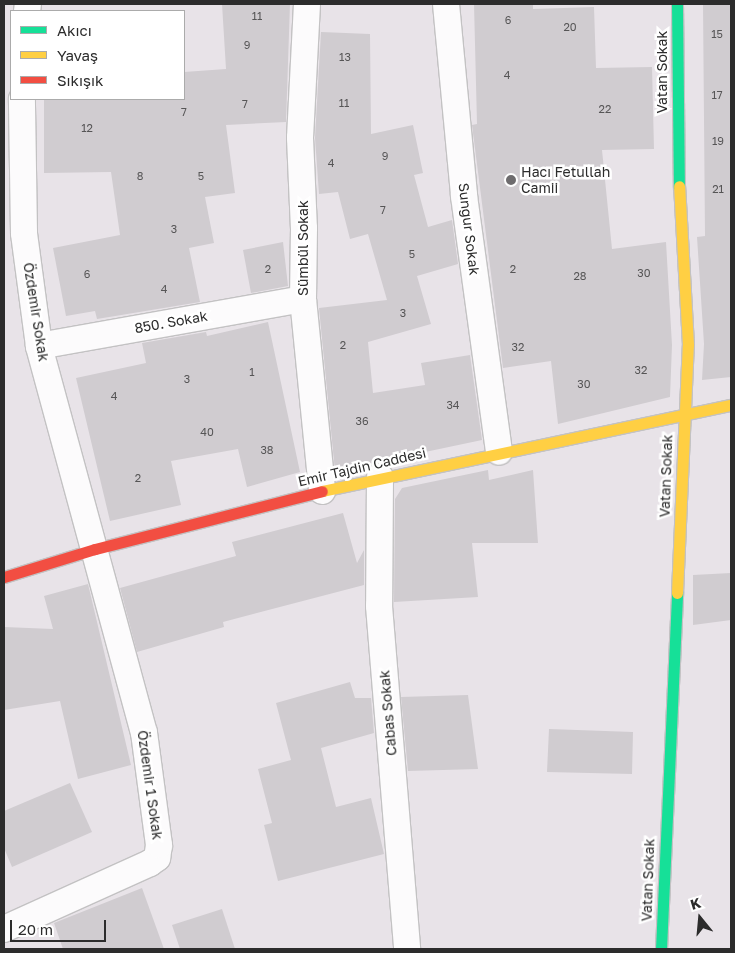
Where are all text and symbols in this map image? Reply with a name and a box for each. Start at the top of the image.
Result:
house number: 11 [252,9,262,23]
legend [10,10,185,100]
house number: 6 [505,13,511,27]
house number: 20 [563,20,577,34]
text: Akıcı [57,21,92,39]
house number: 15 [711,27,723,41]
street label: Vatan Sokak [654,31,670,113]
house number: 9 [244,38,250,52]
text: Yavaş [57,46,98,64]
house number: 13 [339,50,351,64]
house number: 4 [504,68,510,82]
text: Sıkışık [57,71,104,89]
house number: 17 [711,88,723,102]
house number: 11 [339,96,349,110]
house number: 7 [242,97,248,111]
house number: 22 [599,102,611,116]
house number: 7 [181,105,187,119]
house number: 12 [81,121,93,135]
house number: 19 [712,134,724,148]
house number: 9 [382,149,388,163]
house number: 4 [328,156,334,170]
place label: Hacı Fetullah Camii [521,164,610,196]
house number: 8 [137,169,143,183]
house number: 5 [198,169,204,183]
marker: Hacı Fetullah Camii [505,174,517,186]
street label: Sungur Sokak [455,182,483,276]
house number: 21 [712,182,724,196]
street label: Sümbül Sokak [295,200,311,296]
house number: 7 [380,203,386,217]
house number: 3 [171,222,177,236]
house number: 5 [409,247,415,261]
street label: Özdemir Sokak [20,261,52,363]
house number: 2 [265,262,271,276]
house number: 2 [510,262,516,276]
house number: 30 [637,266,651,280]
house number: 6 [84,267,90,281]
house number: 28 [573,269,587,283]
house number: 4 [161,282,167,296]
house number: 3 [400,306,406,320]
street label: 850. Sokak [133,307,209,337]
house number: 2 [340,338,346,352]
house number: 32 [512,340,524,354]
house number: 32 [635,363,647,377]
house number: 1 [249,365,255,379]
house number: 3 [184,372,190,386]
house number: 30 [577,377,591,391]
house number: 4 [111,389,117,403]
house number: 34 [446,398,460,412]
house number: 36 [355,414,369,428]
house number: 40 [200,425,214,439]
street label: Vatan Sokak [656,434,676,518]
house number: 38 [260,443,274,457]
street label: Emir Tajdin Caddesi [296,444,428,490]
house number: 2 [135,471,141,485]
street label: Cabas Sokak [376,670,400,756]
street label: Özdemir 1 Sokak [134,729,166,841]
street label: Vatan Sokak [638,838,658,922]
north arrow [675,893,725,943]
text: K [688,894,703,913]
scale bar [12,910,109,942]
text: 20 m [18,920,53,938]

